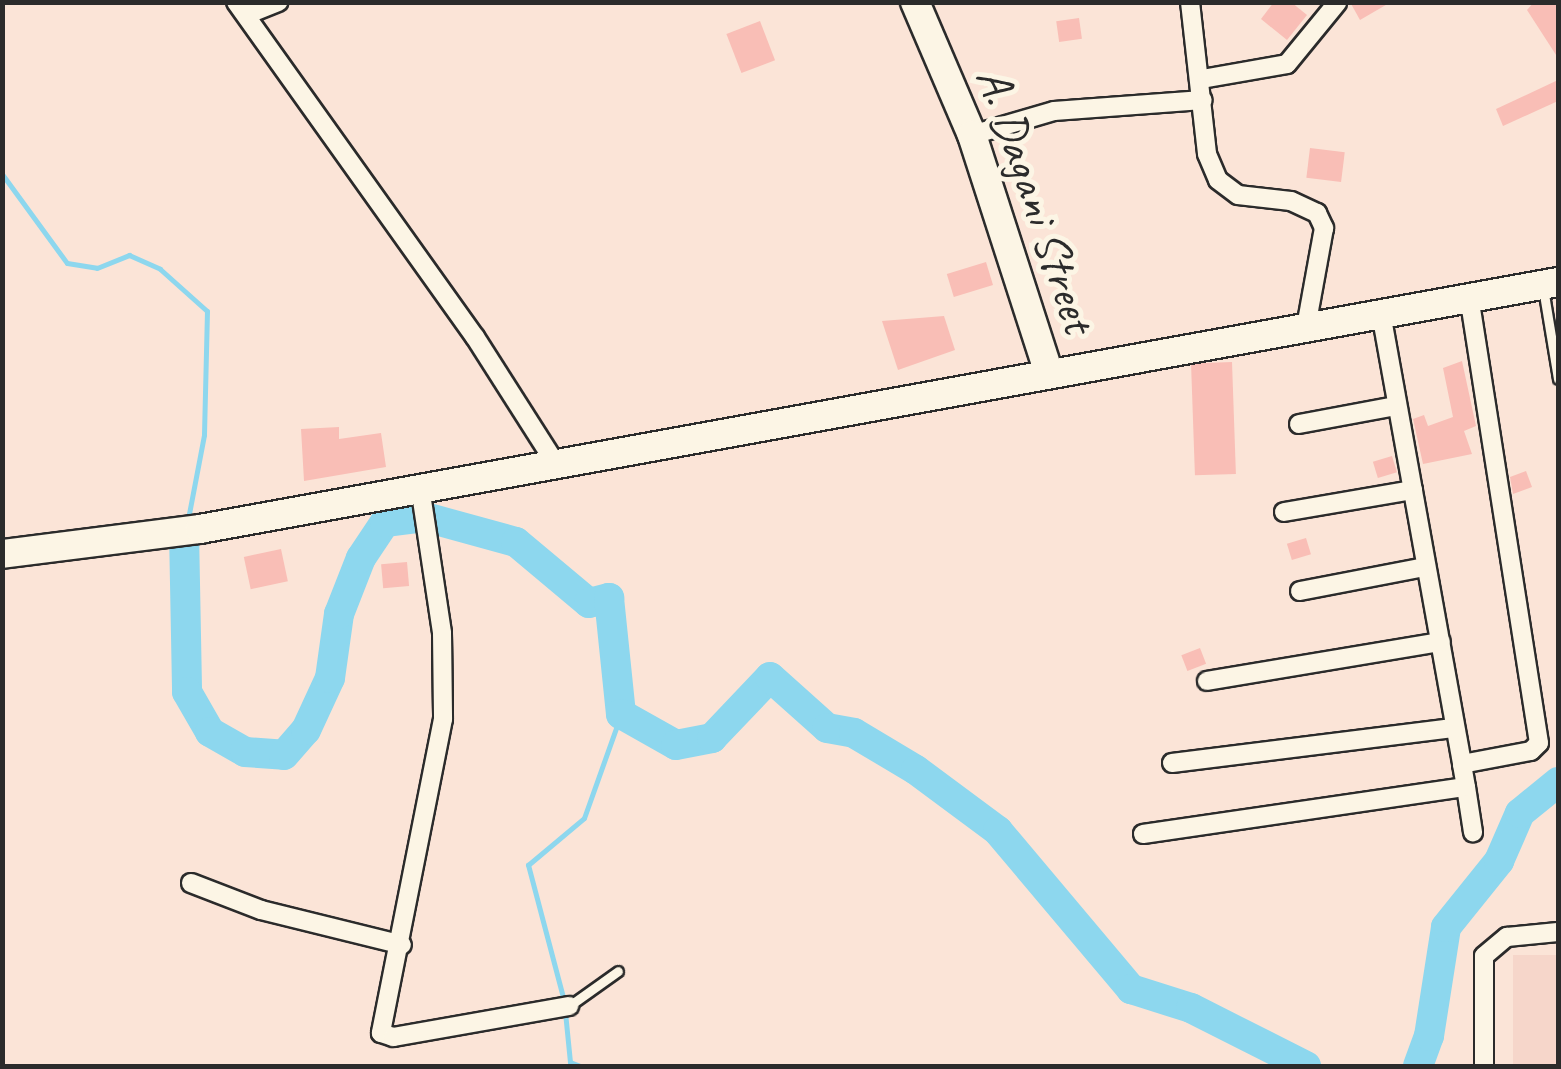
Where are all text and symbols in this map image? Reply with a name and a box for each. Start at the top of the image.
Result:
street label: A. Dagani Street [964,60,1108,340]

